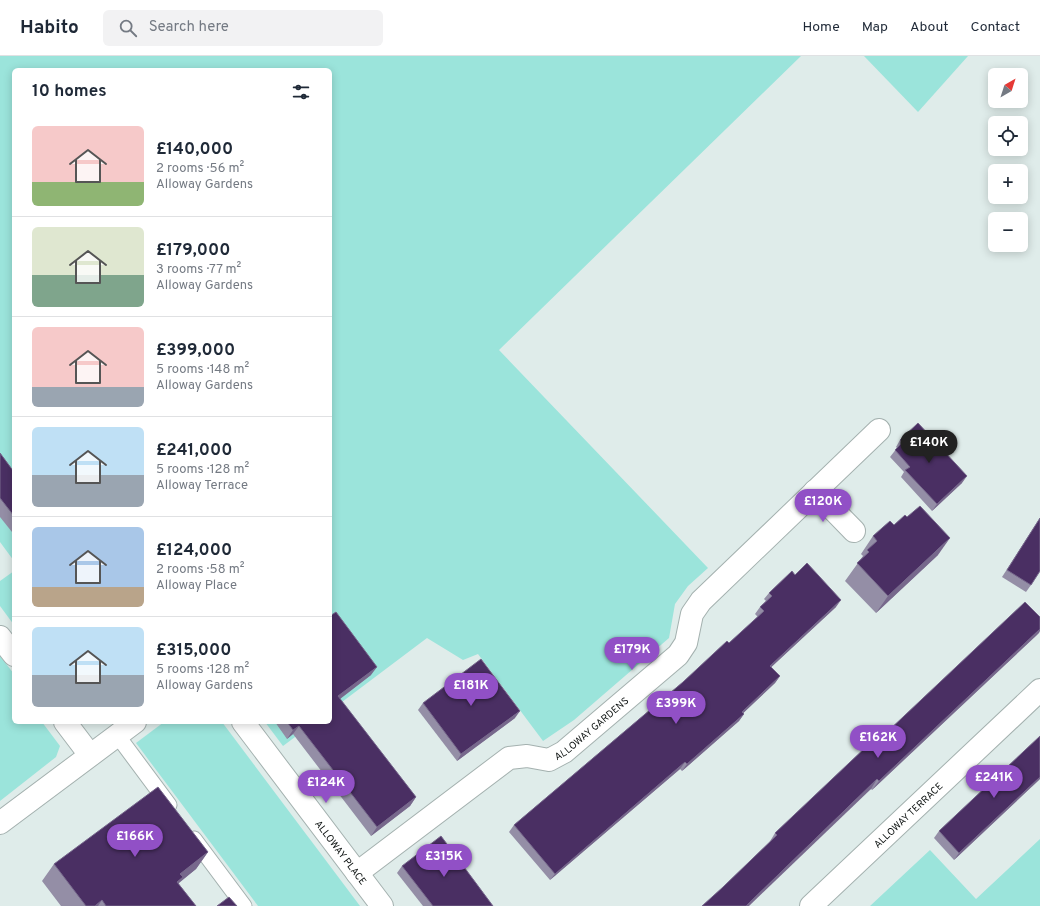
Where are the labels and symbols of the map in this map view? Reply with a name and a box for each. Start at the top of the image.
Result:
north arrow [988,68,1028,108]
pin: £140K [901,430,957,464]
pin: £120K [795,489,851,523]
pin: £179K [604,637,660,671]
pin: £181K [443,673,499,707]
pin: £399K [648,691,704,725]
street label: ALLOWAY GARDENS [552,695,632,764]
pin: £162K [850,725,906,759]
pin: £241K [966,765,1022,799]
pin: £124K [298,770,354,804]
street label: ALLOWAY TERRACE [872,780,946,851]
street label: ALLOWAY PLACE [311,818,369,888]
pin: £166K [107,824,163,858]
pin: £315K [416,844,472,878]

